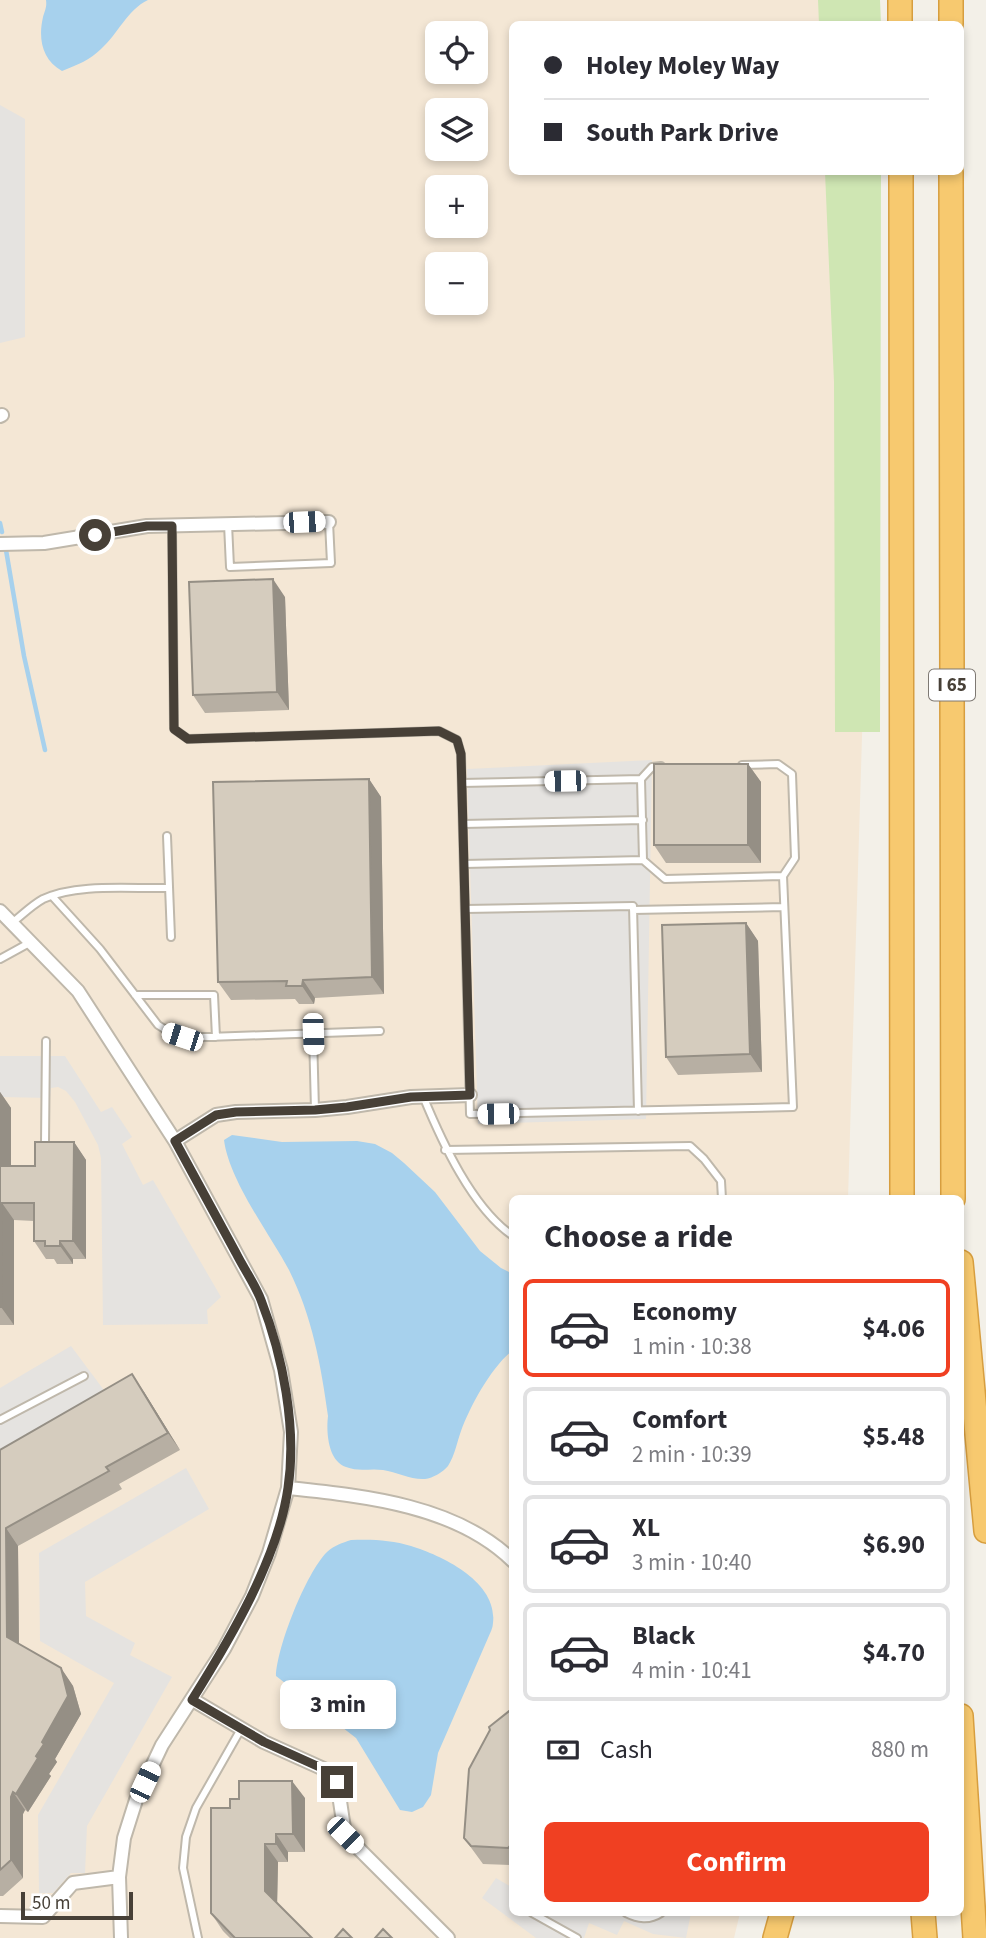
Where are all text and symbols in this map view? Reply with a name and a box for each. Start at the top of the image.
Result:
map controls [425,21,488,315]
button: locate [425,21,488,84]
text: Holey Moley Way [586,47,779,84]
button: layers [425,98,488,161]
text: South Park Drive [586,114,779,151]
button: + [425,175,488,238]
button: − [425,252,488,315]
car [283,511,326,533]
route start [79,519,111,551]
road number: I 65 [929,670,975,700]
car [544,770,587,792]
car [302,1013,325,1055]
car [159,1021,206,1053]
car [477,1103,520,1125]
text: Choose a ride [544,1214,733,1260]
text: Economy [632,1293,737,1330]
icon: car [548,1297,611,1360]
text: $4.06 [862,1310,925,1347]
text: 1 min · 10:38 [632,1330,752,1363]
text: Comfort [632,1401,727,1438]
icon: car [548,1405,611,1468]
text: $5.48 [862,1418,925,1455]
text: 2 min · 10:39 [632,1438,752,1471]
text: XL [632,1509,660,1546]
icon: car [548,1513,611,1576]
text: $6.90 [862,1526,925,1563]
text: 3 min · 10:40 [632,1546,752,1579]
text: Black [632,1617,695,1654]
icon: car [548,1621,611,1684]
text: $4.70 [862,1634,925,1671]
text: 4 min · 10:41 [632,1654,752,1687]
callout: 3 min [279,1680,395,1730]
text: 3 min [310,1688,366,1721]
icon: cash [544,1731,582,1769]
text: Cash [600,1731,653,1768]
text: 880 m [871,1733,929,1766]
car [127,1759,164,1805]
route end [321,1766,353,1798]
car [323,1813,368,1857]
button: Confirm [544,1822,929,1902]
scale bar [21,1889,133,1921]
text: 50 m [32,1890,70,1917]

